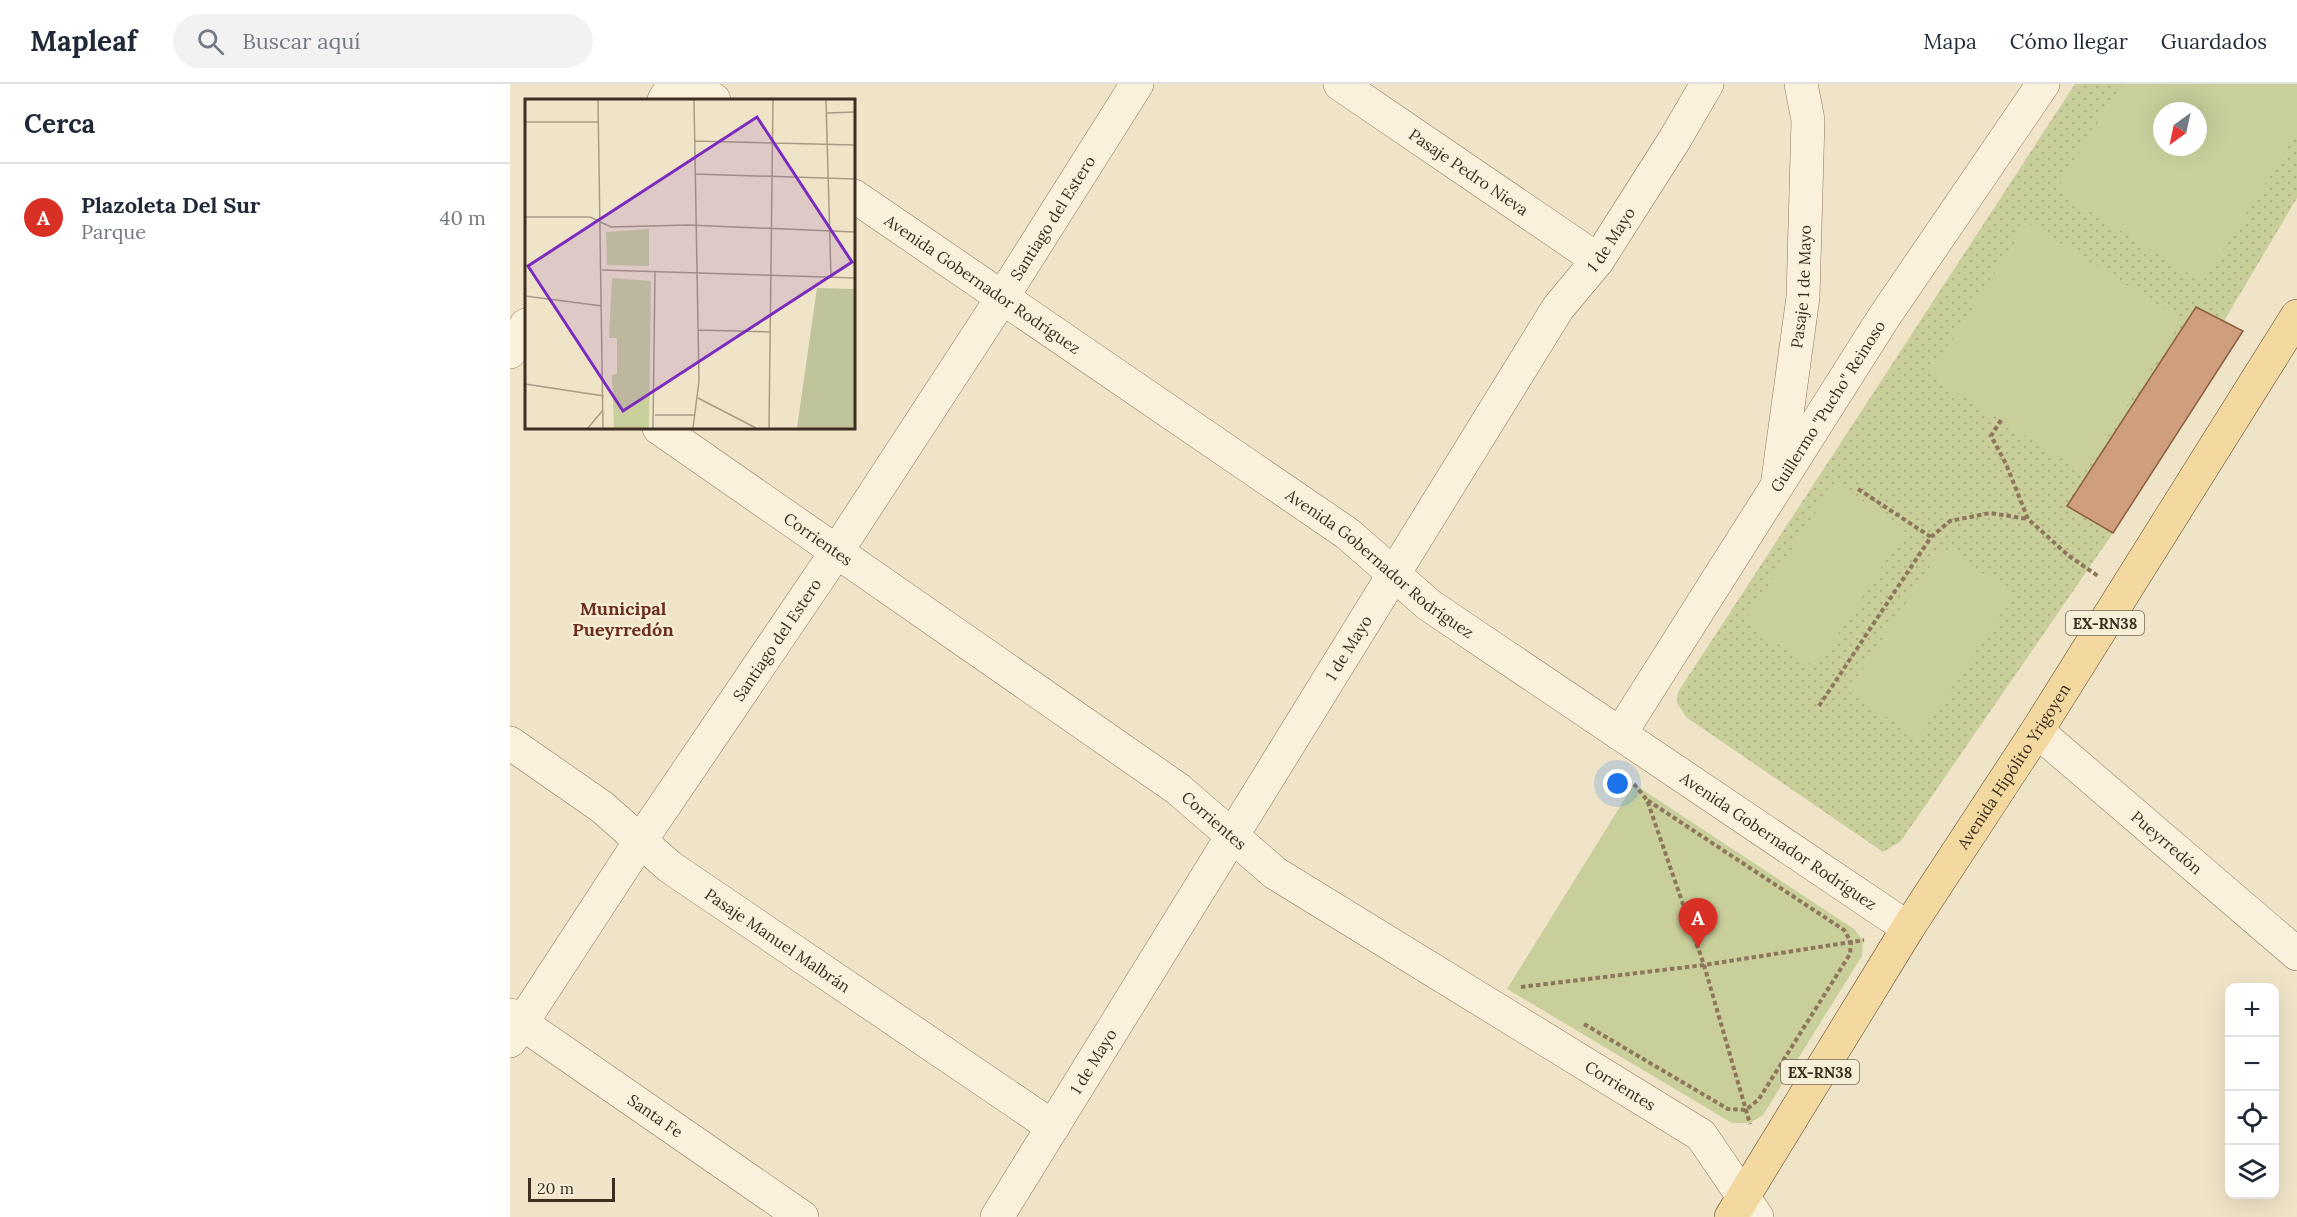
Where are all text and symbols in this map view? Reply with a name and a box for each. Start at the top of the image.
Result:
search box [173,14,593,68]
text: Mapleaf [30,23,137,59]
icon: search [194,25,227,58]
text: Buscar aquí [242,27,361,55]
text: Mapa [1923,28,1977,55]
text: Cómo llegar [2010,28,2128,55]
text: Guardados [2161,28,2267,55]
inset map [525,99,855,429]
north arrow [2153,102,2207,156]
text: Cerca [24,107,95,140]
street label: Pasaje Pedro Nieva [1405,124,1532,220]
street label: Santiago del Estero [1006,152,1099,284]
text: Plazoleta Del Sur [81,191,260,219]
street label: 1 de Mayo [1583,203,1639,276]
text: A [37,205,50,230]
text: 40 m [440,205,486,230]
street label: Avenida Gobernador Rodríguez [880,210,1085,358]
text: Parque [81,219,146,244]
street label: Pasaje 1 de Mayo [1786,225,1815,349]
street label: Guillermo "Pucho" Reinoso [1766,317,1889,496]
street label: Avenida Gobernador Rodríguez [1281,484,1478,642]
street label: Corrientes [780,508,857,570]
street label: Santiago del Estero [728,575,825,705]
district label: Municipal Pueyrredón [572,597,674,641]
street label: 1 de Mayo [1321,611,1376,684]
road number: EX-RN38 [2066,611,2144,635]
street label: Avenida Hipólito Yrigoyen [1952,680,2074,853]
street label: Avenida Gobernador Rodríguez [1676,767,1881,914]
your location [1603,769,1632,798]
street label: Corrientes [1178,787,1251,854]
street label: Pueyrredón [2127,806,2207,879]
street label: Pasaje Manuel Malbrán [701,884,855,997]
pin: A [1678,898,1718,948]
map controls [2225,983,2279,1199]
button: + [2225,983,2279,1037]
street label: 1 de Mayo [1065,1025,1121,1098]
button: − [2225,1037,2279,1091]
street label: Corrientes [1581,1056,1659,1115]
road number: EX-RN38 [1781,1060,1859,1084]
street label: Santa Fe [624,1090,687,1142]
button: locate [2225,1091,2279,1145]
button: layers [2225,1145,2279,1199]
scale bar [528,1175,615,1202]
text: 20 m [537,1178,574,1198]

